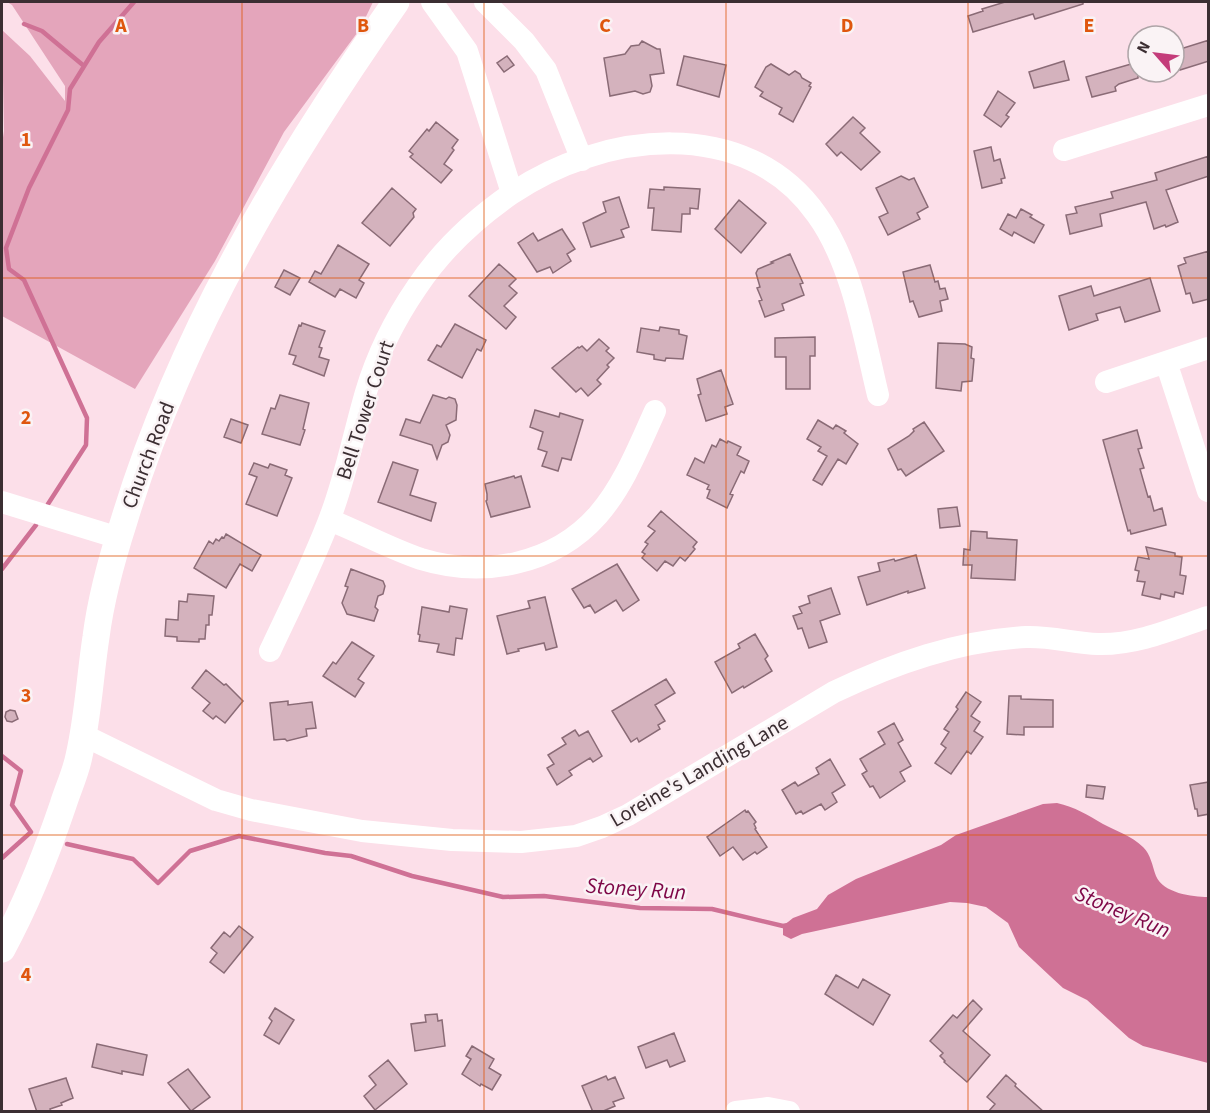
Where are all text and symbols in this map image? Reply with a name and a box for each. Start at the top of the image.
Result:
text: A [114,12,127,40]
text: B [357,12,369,40]
text: C [599,12,611,40]
text: D [841,12,853,40]
text: E [1084,12,1094,40]
north arrow [1126,24,1186,84]
text: N [1131,38,1156,57]
text: 1 [21,126,31,154]
street label: Bell Tower Court [328,336,402,484]
street label: Church Road [114,397,182,513]
text: 2 [21,404,31,432]
text: 3 [21,682,31,710]
street label: Loreine's Landing Lane [604,708,794,834]
water label: Stoney Run [585,870,687,908]
water label: Stoney Run [1070,878,1175,946]
text: 4 [21,961,32,989]

